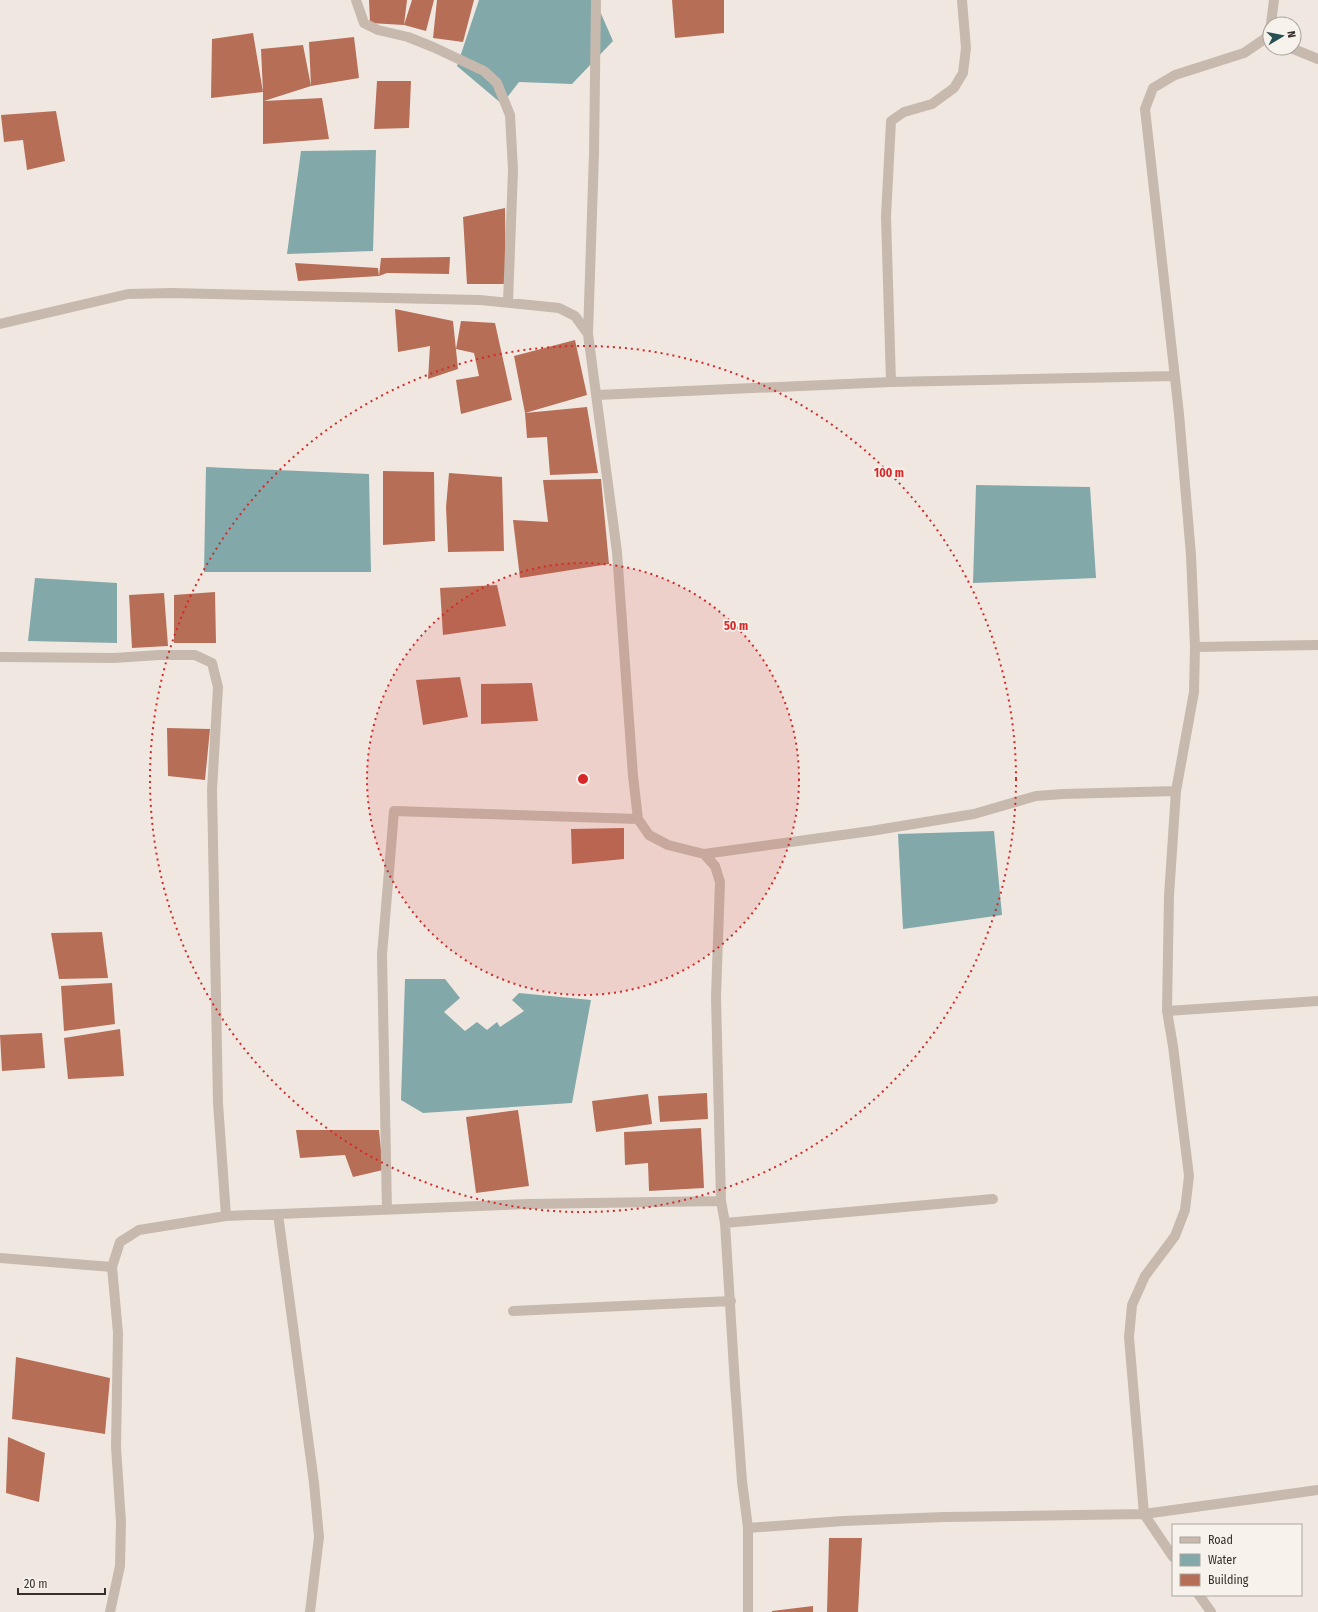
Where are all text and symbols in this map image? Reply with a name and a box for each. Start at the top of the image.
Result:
north arrow [1262,16,1302,56]
text: N [1284,30,1298,39]
text: 100 m [874,466,904,480]
text: 50 m [724,619,748,633]
centre of rings [576,772,590,786]
legend [1172,1524,1302,1596]
text: Road [1208,1533,1233,1547]
text: Water [1208,1553,1237,1567]
scale bar [18,1570,105,1596]
text: Building [1208,1573,1249,1587]
text: 20 m [24,1577,48,1591]

